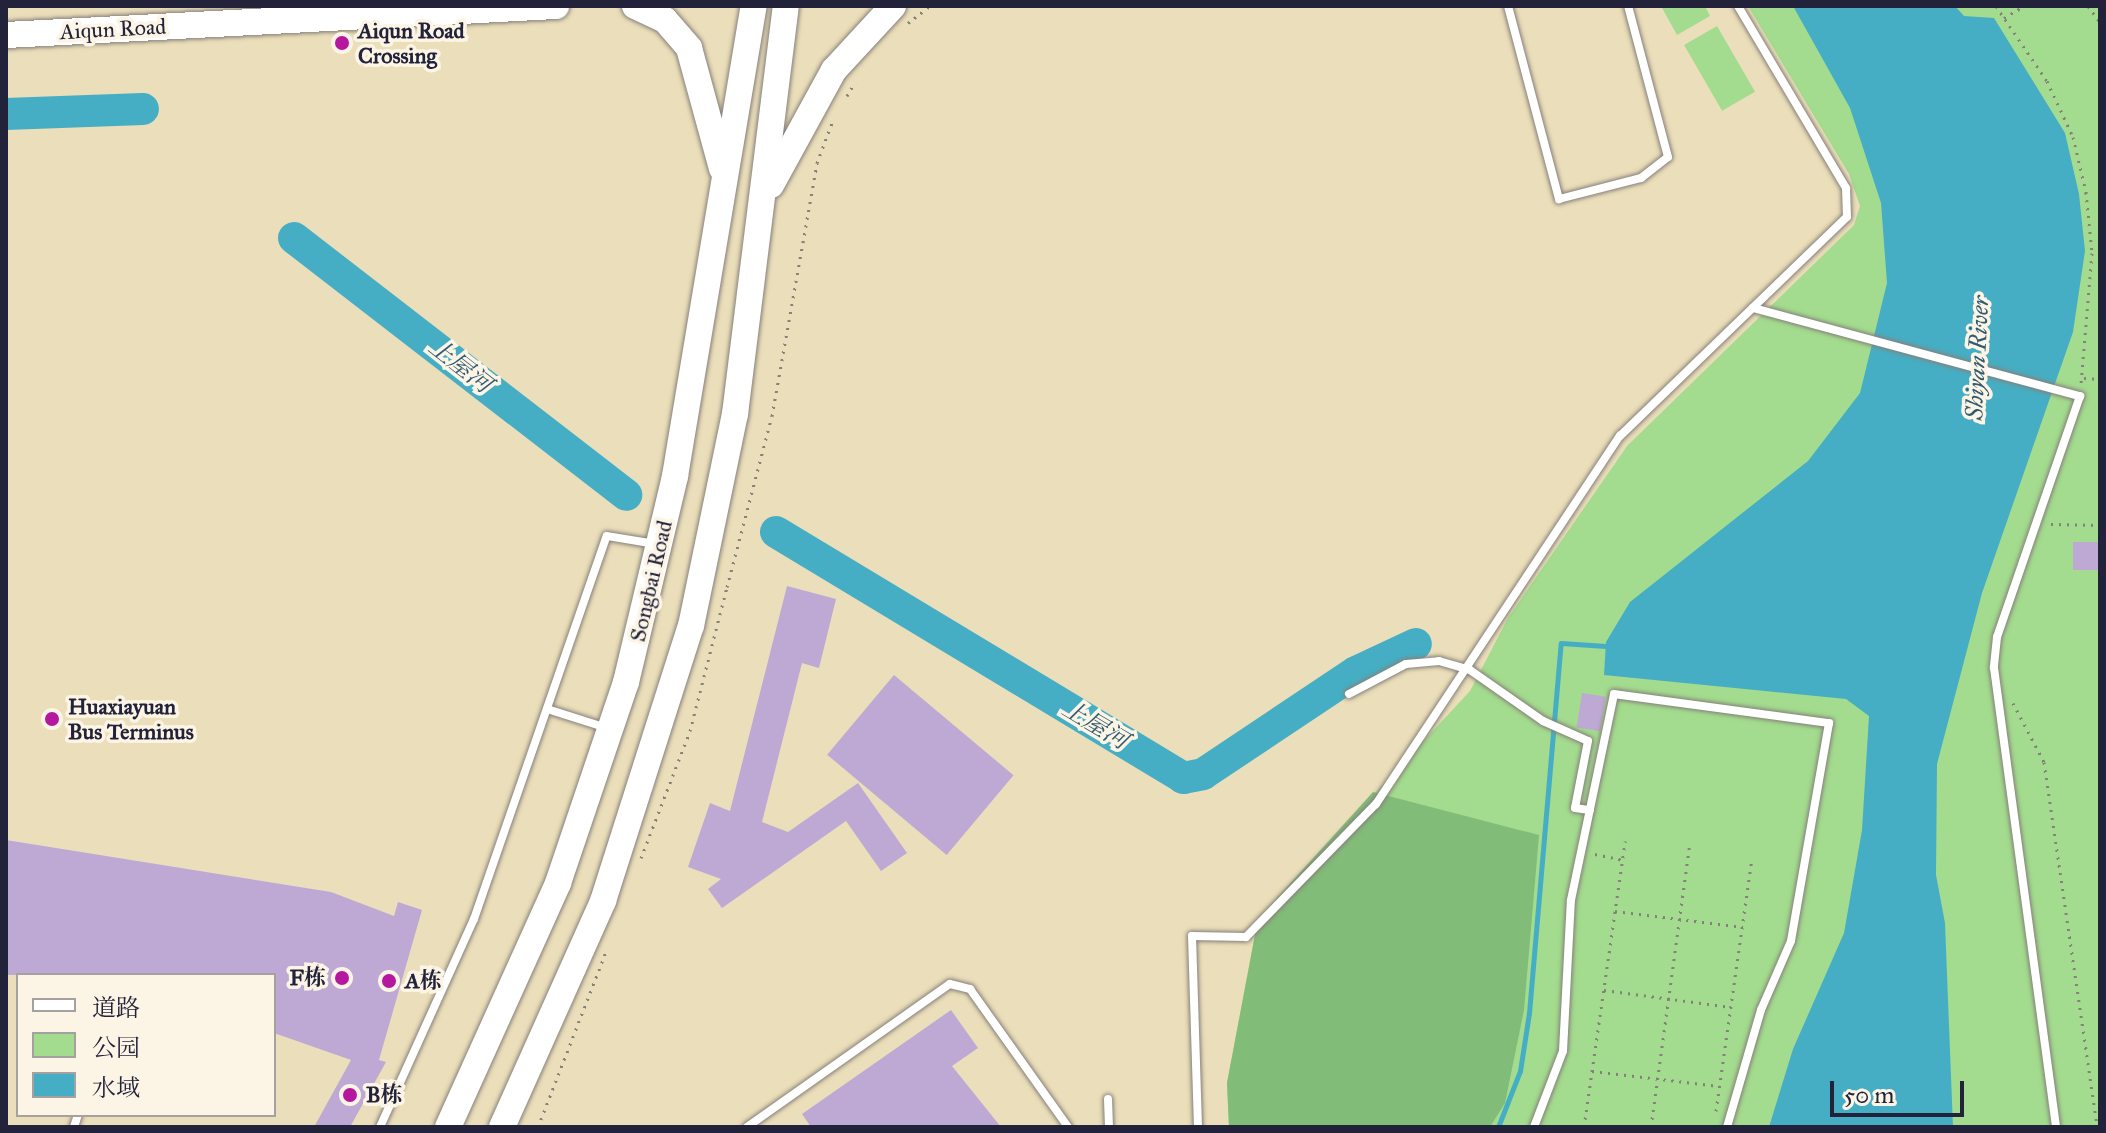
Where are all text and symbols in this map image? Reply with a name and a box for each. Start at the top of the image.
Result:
street label: Aiqun Road [59,13,167,45]
place label: Aiqun Road Crossing [358,17,465,68]
marker: Aiqun Road Crossing [333,34,351,52]
water label: Shiyan River [1960,295,1996,421]
water label: 上屋河 [423,332,497,400]
street label: Songbai Road [624,518,678,644]
place label: Huaxiayuan Bus Terminus [68,693,194,744]
water label: 上屋河 [1057,694,1133,756]
marker: Huaxiayuan Bus Terminus [43,710,61,728]
place label: F栋 [290,965,326,991]
place label: A栋 [405,968,442,994]
marker: F栋 [333,969,351,987]
marker: A栋 [380,972,398,990]
legend [16,973,276,1117]
text: 道路 [92,993,140,1023]
text: 公园 [92,1033,140,1063]
scale bar [1834,1065,1968,1115]
text: 水域 [92,1073,140,1103]
text: 50 m [1844,1080,1894,1110]
place label: B栋 [366,1082,403,1108]
marker: B栋 [341,1086,359,1104]

